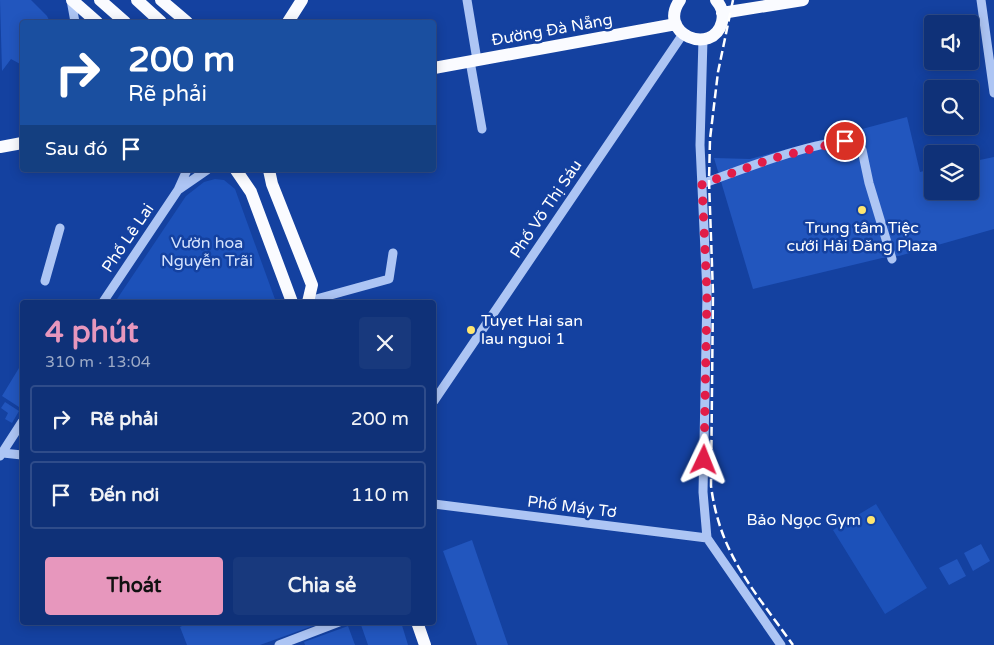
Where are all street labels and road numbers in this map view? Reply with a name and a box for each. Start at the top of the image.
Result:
street label: Đường Đà Nẵng [490,10,614,50]
street label: Phố Võ Thị Sáu [506,156,586,262]
street label: Phố Lê Lai [98,200,158,276]
street label: Phố Máy Tơ [526,492,618,522]

